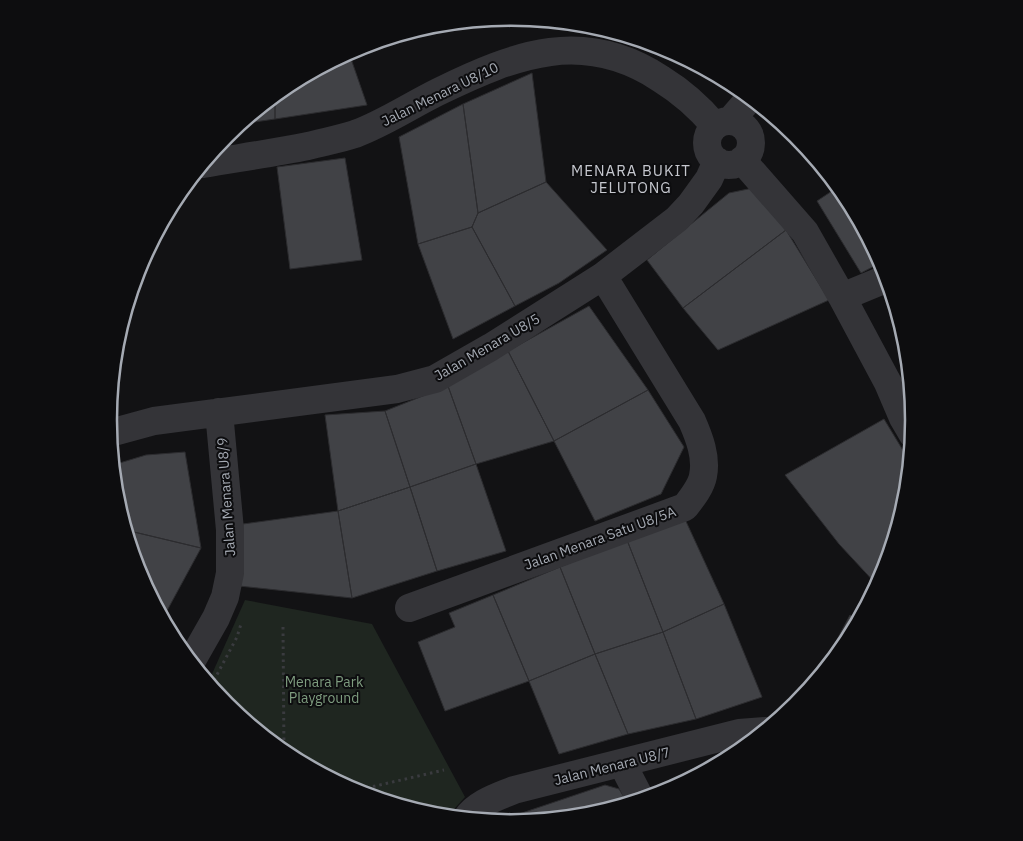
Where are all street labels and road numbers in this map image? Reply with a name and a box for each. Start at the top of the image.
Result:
street label: Jalan Menara U8/10 [379,58,501,130]
street label: Jalan Menara U8/5 [431,309,543,385]
street label: Jalan Menara U8/9 [213,437,239,557]
street label: Jalan Menara Satu U8/5A [522,502,678,574]
street label: Jalan Menara U8/7 [552,743,672,789]

